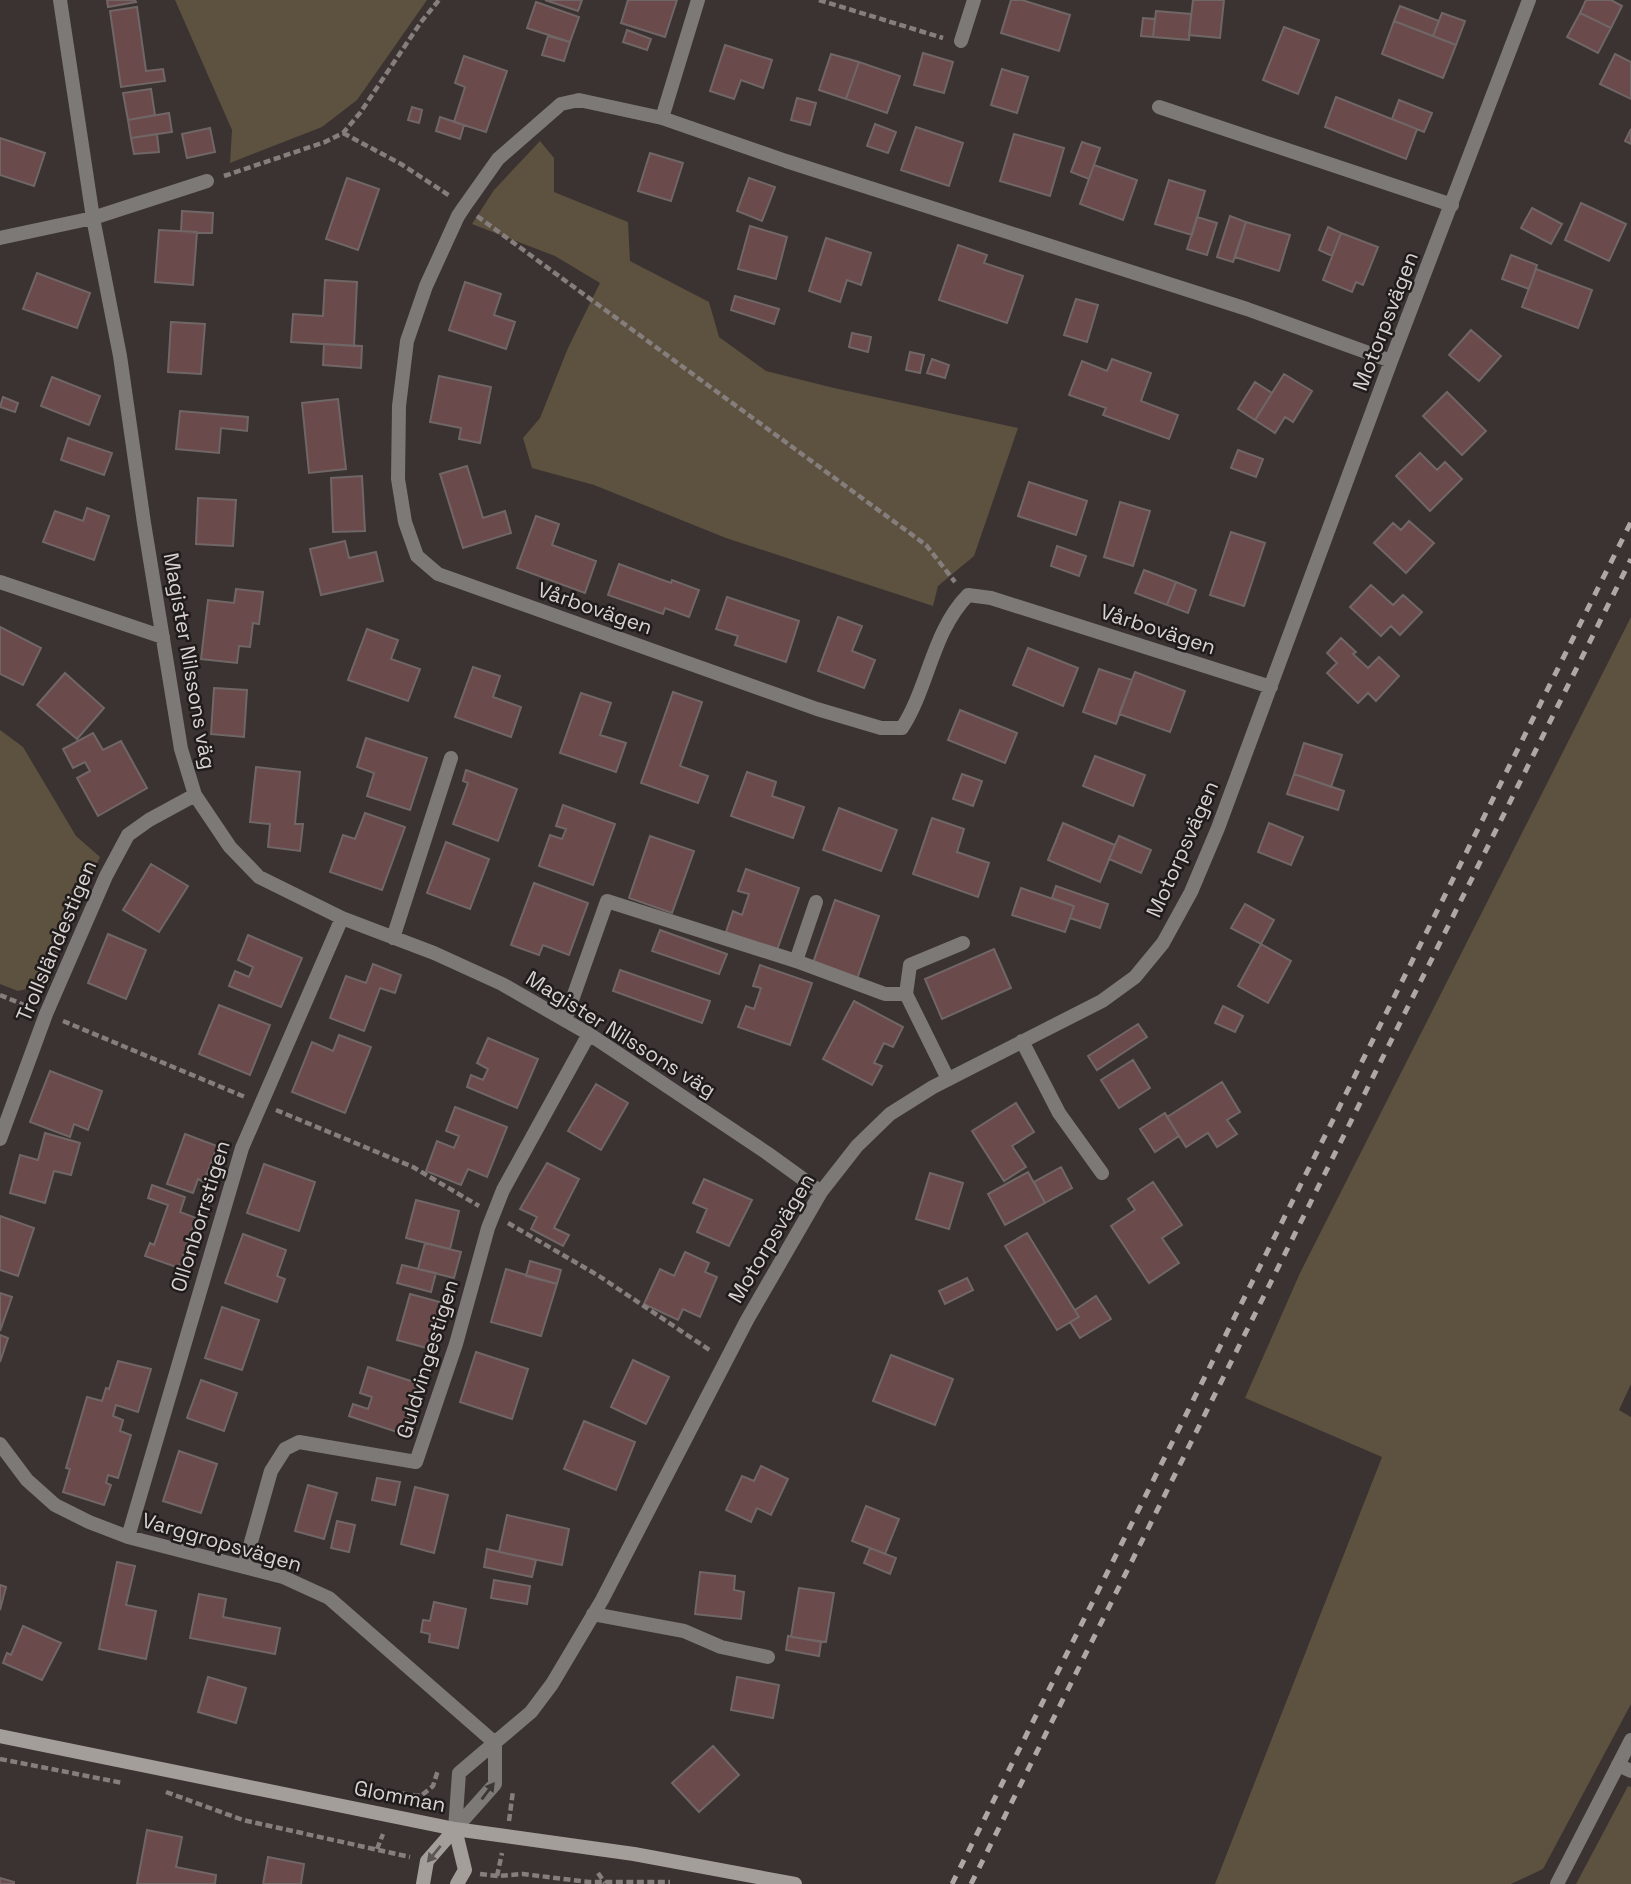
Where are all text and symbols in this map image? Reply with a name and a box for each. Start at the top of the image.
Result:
street label: Motorpsvägen [1346,248,1424,394]
street label: Magister Nilssons väg [158,551,222,771]
street label: Vårbovägen [534,576,656,640]
street label: Vårbovägen [1097,598,1219,660]
street label: Motorpsvägen [1140,777,1224,921]
street label: Trollsländestigen [10,856,102,1026]
street label: Magister Nilssons väg [521,964,721,1104]
street label: Ollonborrstigen [164,1137,236,1295]
street label: Motorpsvägen [722,1168,820,1308]
street label: Guldvingestigen [390,1276,464,1442]
street label: Varggropsvägen [139,1506,305,1578]
street label: Glomman [352,1774,448,1818]
one-way arrow [480,1782,495,1800]
one-way arrow [426,1844,441,1862]

